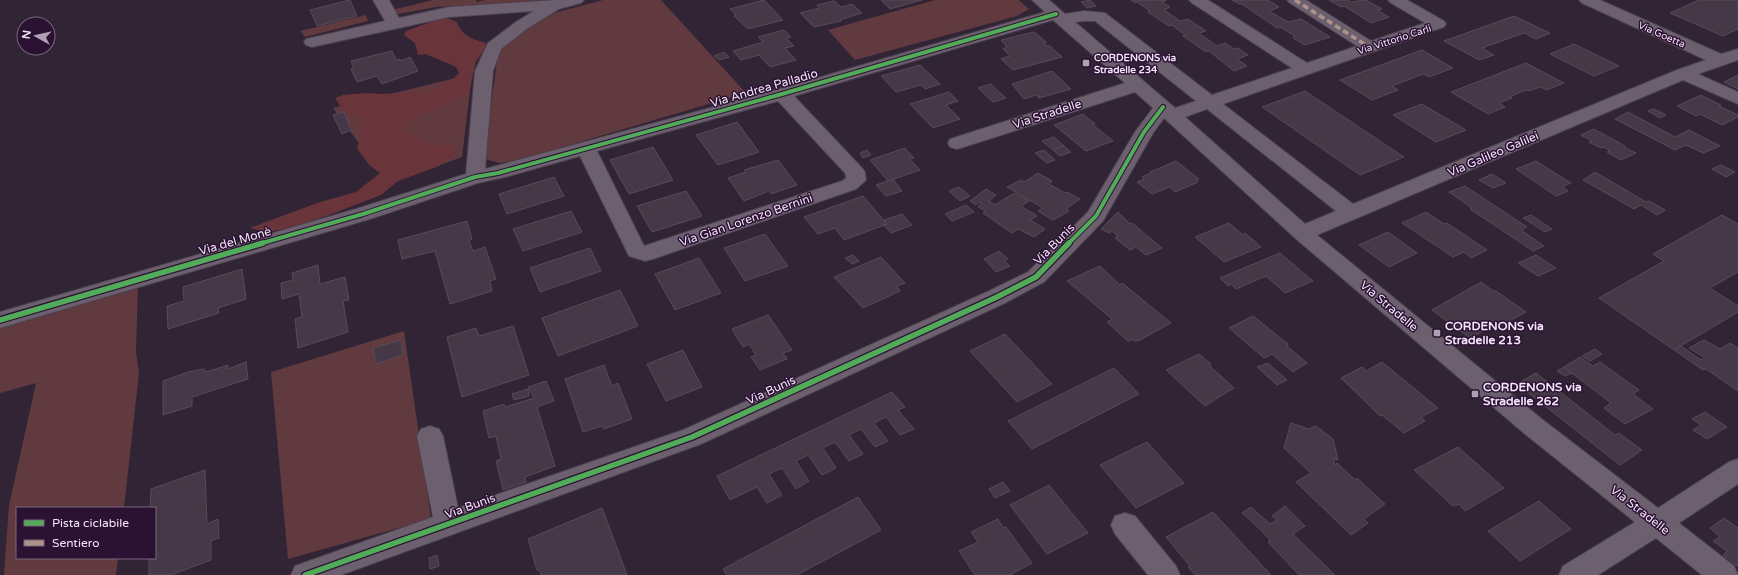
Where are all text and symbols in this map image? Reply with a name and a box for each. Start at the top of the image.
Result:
north arrow [16,16,56,56]
street label: Via Goetta [1636,19,1687,51]
street label: Via Vittorio Carli [1356,22,1433,58]
text: N [20,29,34,40]
place label: CORDENONS via Stradelle 234 [1094,52,1177,76]
marker: CORDENONS via Stradelle 234 [1081,58,1091,68]
street label: Via Andrea Palladio [709,66,819,110]
street label: Via Stradelle [1011,96,1083,132]
street label: Via Galileo Galilei [1445,128,1541,180]
street label: Via Gian Lorenzo Bernini [678,191,814,249]
street label: Via Bunis [1030,220,1078,268]
street label: Via del Monè [197,224,273,258]
street label: Via Stradelle [1357,278,1421,334]
place label: CORDENONS via Stradelle 213 [1445,319,1544,347]
marker: CORDENONS via Stradelle 213 [1432,328,1442,338]
street label: Via Bunis [744,372,798,407]
place label: CORDENONS via Stradelle 262 [1483,380,1582,408]
marker: CORDENONS via Stradelle 262 [1470,389,1480,399]
street label: Via Stradelle [1608,483,1673,538]
street label: Via Bunis [443,490,497,522]
legend [16,507,156,559]
text: Pista ciclabile [52,516,129,530]
text: Sentiero [52,536,99,550]

